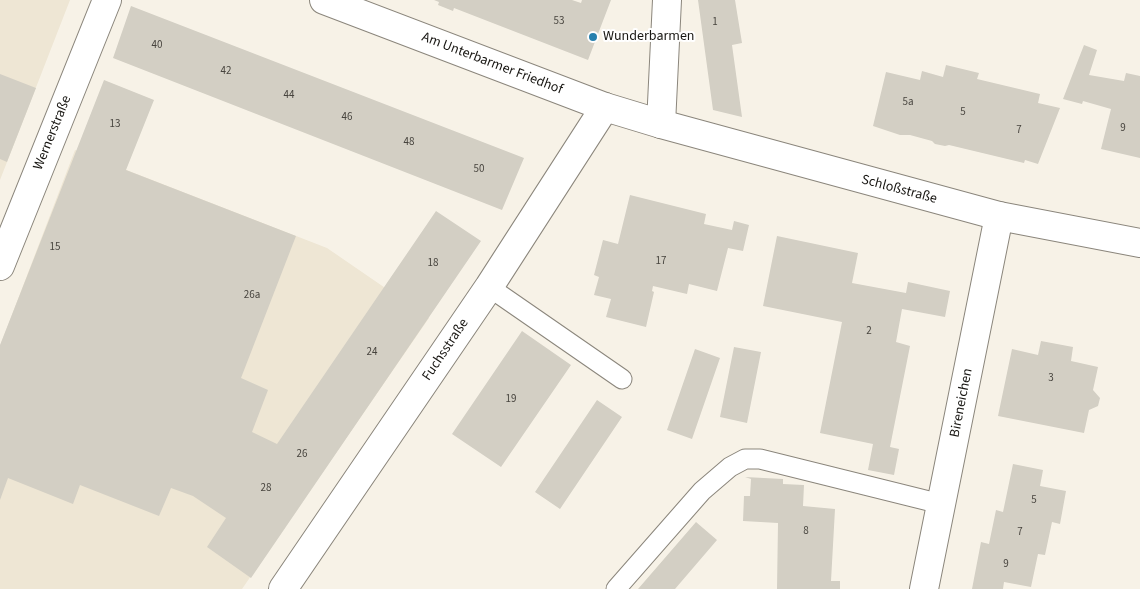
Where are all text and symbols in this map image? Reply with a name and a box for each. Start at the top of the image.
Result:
house number: 53 [554,15,564,29]
house number: 1 [712,16,718,30]
street label: Am Unterbarmer Friedhof [419,29,565,99]
place label: Wunderbarmen [603,29,695,45]
marker: Wunderbarmen [587,31,599,43]
house number: 40 [152,39,162,53]
house number: 42 [221,65,231,79]
house number: 44 [284,89,294,103]
street label: Wernerstraße [30,93,76,173]
house number: 5a [902,96,914,110]
house number: 5 [960,106,966,120]
house number: 46 [342,111,352,125]
house number: 13 [110,118,120,132]
house number: 9 [1120,122,1126,136]
house number: 7 [1016,124,1022,138]
house number: 48 [404,136,414,150]
house number: 50 [474,163,484,177]
street label: Schloßstraße [859,172,939,208]
house number: 15 [50,241,60,255]
house number: 17 [656,255,666,269]
house number: 18 [428,257,438,271]
house number: 26a [244,289,260,303]
street label: Fuchsstraße [419,316,473,384]
house number: 2 [866,325,872,339]
house number: 24 [367,346,377,360]
street label: Bireneichen [947,367,977,439]
house number: 3 [1048,372,1054,386]
house number: 19 [506,393,516,407]
house number: 26 [297,448,307,462]
house number: 28 [261,482,271,496]
house number: 5 [1031,494,1037,508]
house number: 8 [803,525,809,539]
house number: 7 [1017,526,1023,540]
house number: 9 [1003,558,1009,572]

